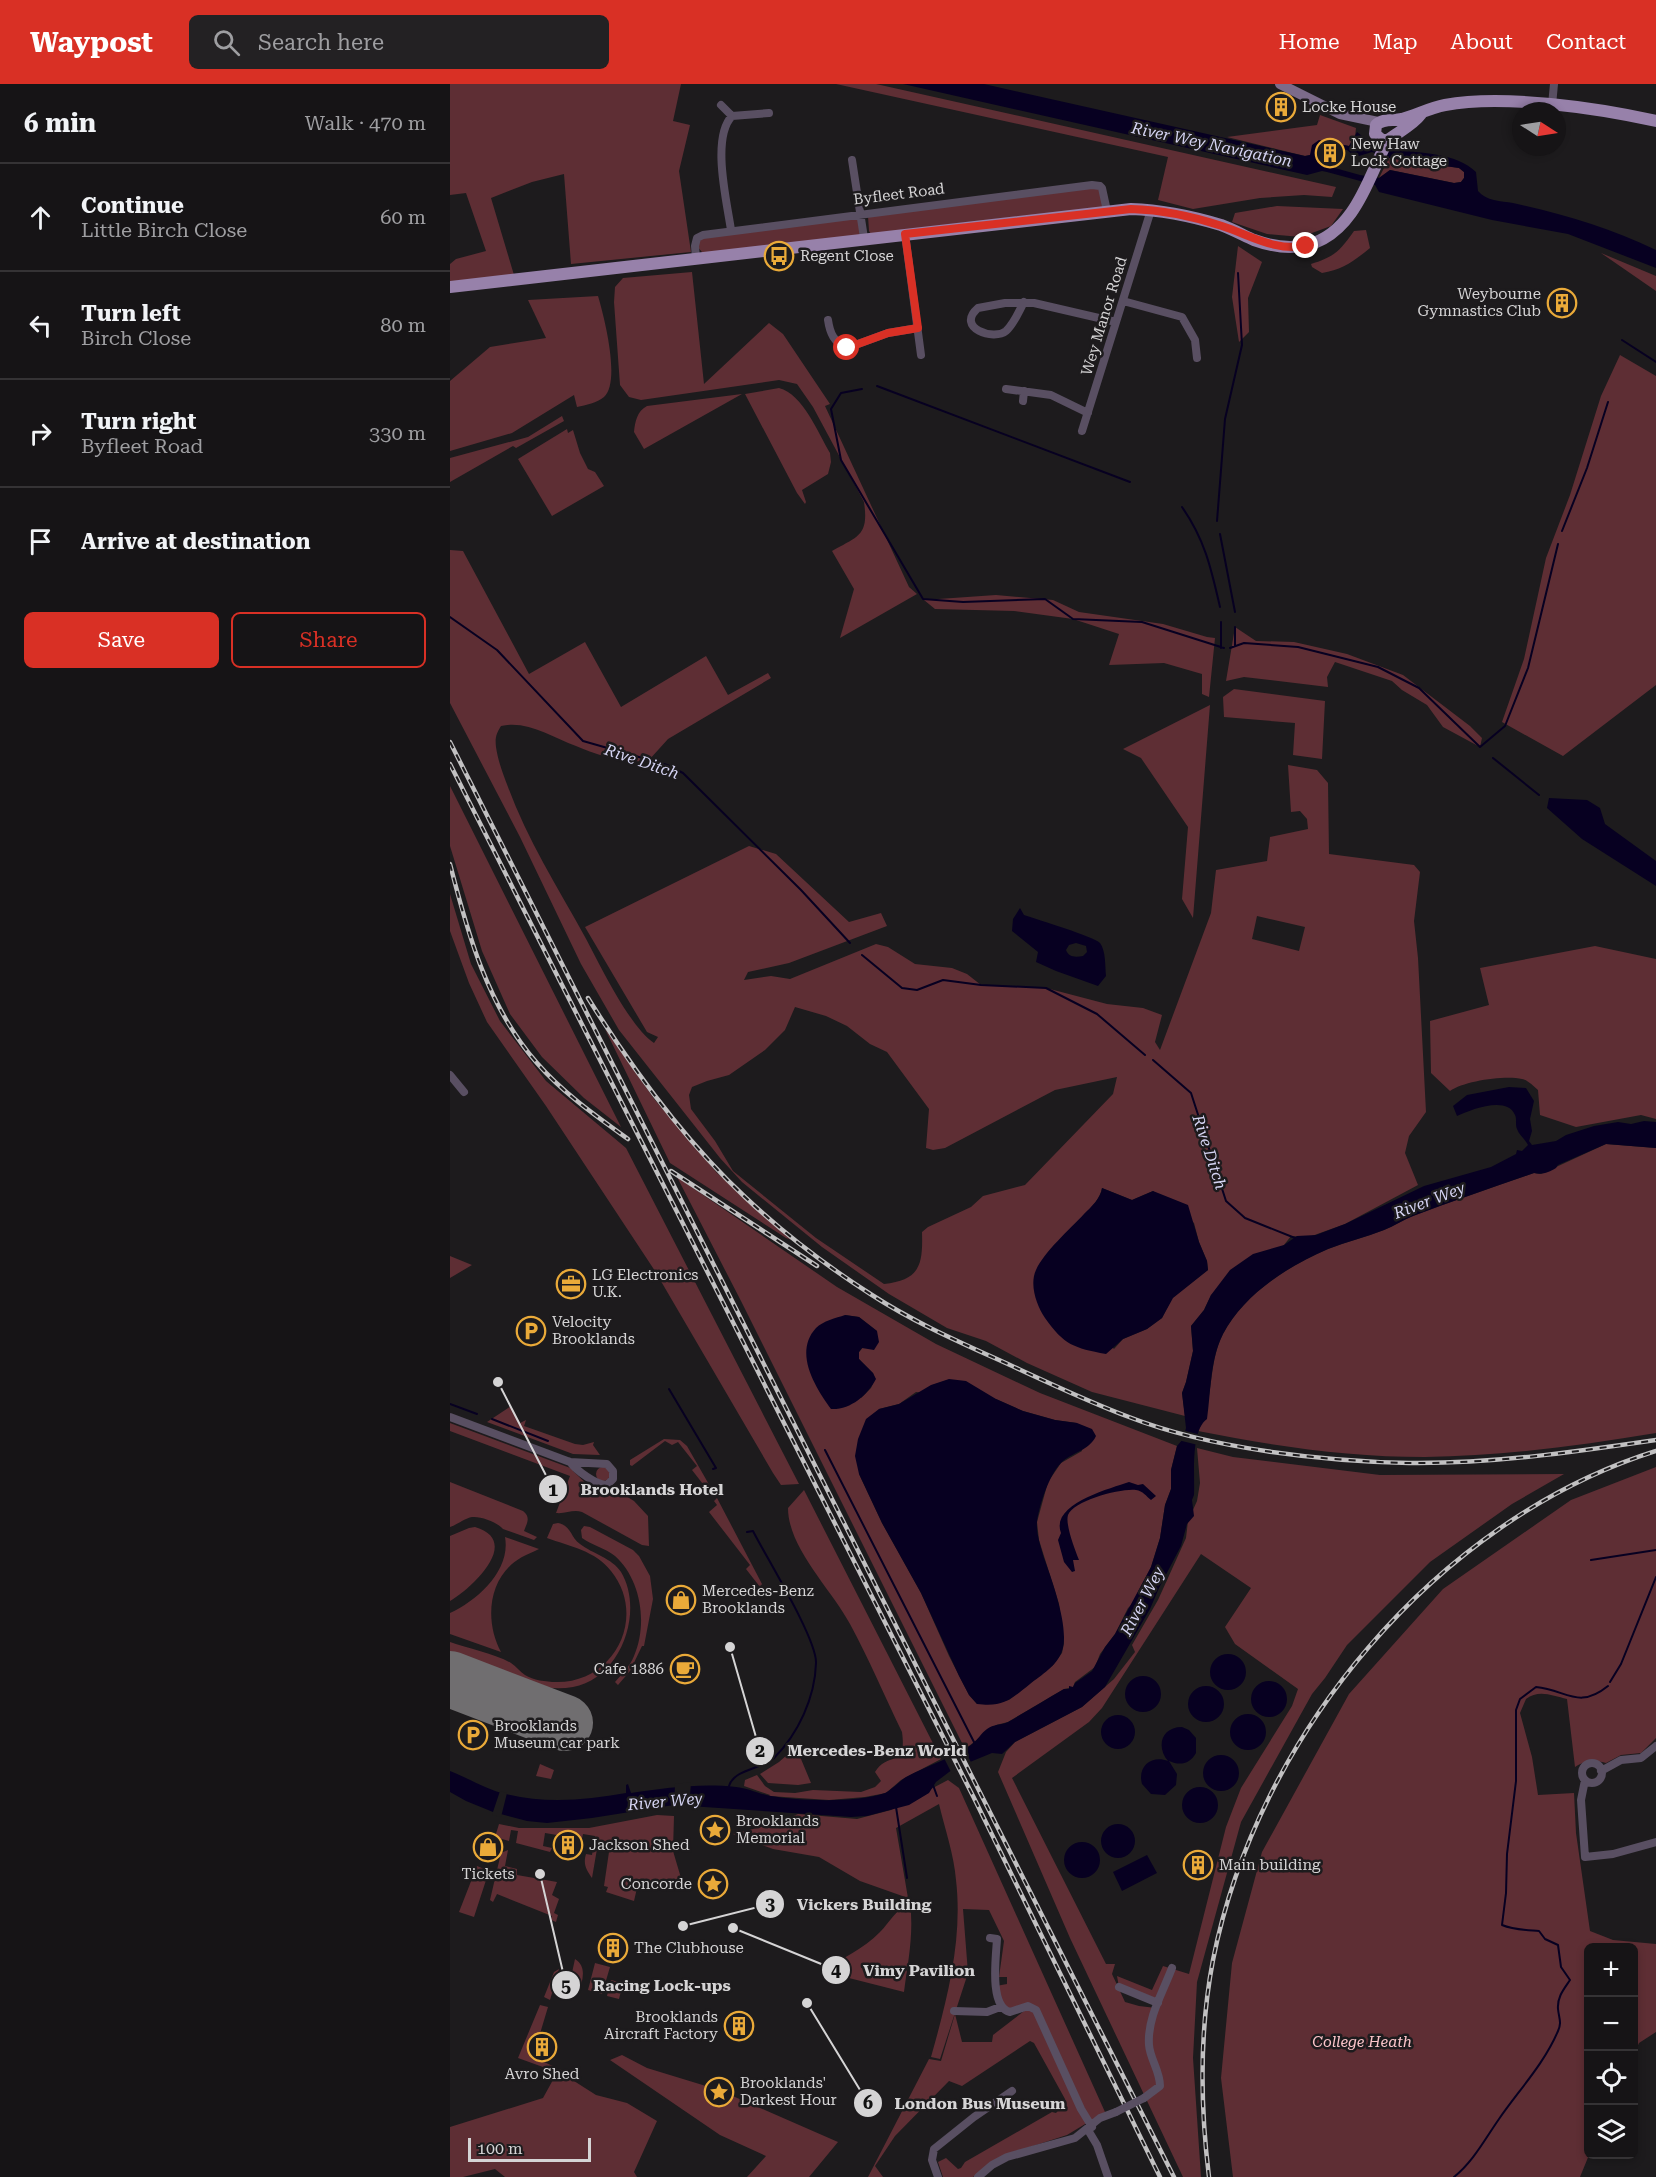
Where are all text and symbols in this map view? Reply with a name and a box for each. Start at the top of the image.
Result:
search box [189,15,609,69]
text: Waypost [30,26,153,59]
icon: search [210,26,243,59]
text: Search here [258,30,384,55]
text: Home [1279,30,1340,54]
text: Map [1373,30,1418,54]
text: About [1451,30,1513,54]
text: Contact [1546,30,1626,54]
building icon: Locke House [1265,91,1297,123]
place label: Locke House [1302,98,1396,116]
north arrow [1512,102,1566,156]
text: 6 min [24,108,96,138]
text: Walk · 470 m [305,111,426,135]
water label: River Wey Navigation [1129,118,1294,171]
place label: New Haw Lock Cottage [1351,135,1447,170]
building icon: New Haw Lock Cottage [1314,137,1346,169]
street label: Byfleet Road [852,179,946,209]
text: Continue [81,193,184,218]
icon: ahead [24,201,57,234]
text: 60 m [380,205,426,229]
text: Little Birch Close [81,218,247,242]
route end [1292,232,1318,258]
bus stop icon: Regent Close [763,240,795,272]
place label: Regent Close [800,247,894,265]
street label: Wey Manor Road [1077,254,1131,378]
place label: Weybourne Gymnastics Club [1417,285,1541,320]
building icon: Weybourne Gymnastics Club [1546,287,1578,319]
text: Turn left [81,301,181,326]
icon: left [24,309,57,342]
text: 80 m [380,313,426,337]
text: Birch Close [81,326,191,350]
route start [833,334,859,360]
text: Turn right [81,409,196,434]
icon: right [24,417,57,450]
text: 330 m [369,421,426,445]
text: Byfleet Road [81,434,203,458]
icon: arrive [24,525,57,558]
text: Arrive at destination [81,529,310,554]
button: Save [24,612,219,668]
button: Share [231,612,426,668]
water label: Rive Ditch [601,740,682,783]
water label: Rive Ditch [1188,1112,1231,1192]
water label: River Wey [1390,1178,1468,1223]
place label: LG Electronics U.K. [592,1266,699,1301]
office icon: LG Electronics U.K. [555,1268,587,1300]
place label: Velocity Brooklands [552,1313,635,1348]
parking icon: Velocity Brooklands [515,1315,547,1347]
callout: Brooklands Hotel [538,1472,735,1506]
text: 1 [548,1479,558,1500]
text: Brooklands Hotel [581,1480,724,1499]
water label: River Wey [1116,1563,1169,1640]
place label: Mercedes-Benz Brooklands [702,1582,814,1617]
shop icon: Mercedes-Benz Brooklands [665,1584,697,1616]
cafe icon: Cafe 1886 [669,1653,701,1685]
place label: Cafe 1886 [594,1660,664,1678]
place label: Brooklands Museum car park [494,1717,620,1752]
parking icon: Brooklands Museum car park [457,1719,489,1751]
callout: Mercedes-Benz World [745,1734,979,1768]
text: 2 [755,1740,765,1761]
text: Mercedes-Benz World [787,1741,967,1760]
water label: River Wey [626,1789,704,1814]
place label: Brooklands Memorial [736,1812,819,1847]
place icon: Brooklands Memorial [699,1814,731,1846]
building icon: Jackson Shed [552,1829,584,1861]
shop icon: Tickets [472,1831,504,1863]
place label: Jackson Shed [589,1836,690,1854]
building icon: Main building [1182,1849,1214,1881]
place label: Main building [1219,1856,1321,1874]
place label: Tickets [461,1865,515,1883]
place icon: Concorde [697,1868,729,1900]
place label: Concorde [621,1875,692,1893]
callout: Vickers Building [755,1887,943,1921]
text: 3 [765,1893,775,1914]
text: Vickers Building [797,1895,931,1914]
building icon: The Clubhouse [597,1932,629,1964]
place label: The Clubhouse [634,1939,744,1957]
map controls [1584,1943,1638,2159]
button: + [1584,1943,1638,1997]
callout: Vimy Pavilion [821,1953,987,1987]
text: 4 [831,1960,841,1981]
text: Vimy Pavilion [863,1961,975,1980]
callout: Racing Lock-ups [551,1968,743,2002]
text: 5 [561,1975,571,1996]
text: Racing Lock-ups [593,1976,731,1995]
button: − [1584,1997,1638,2051]
place label: Brooklands Aircraft Factory [604,2008,718,2043]
building icon: Brooklands Aircraft Factory [723,2010,755,2042]
building icon: Avro Shed [526,2031,558,2063]
park label: College Heath [1312,2033,1412,2051]
button: locate [1584,2051,1638,2105]
place label: Avro Shed [505,2065,580,2083]
place label: Brooklands' Darkest Hour [740,2074,837,2109]
place icon: Brooklands' Darkest Hour [703,2076,735,2108]
callout: London Bus Museum [853,2086,1078,2120]
text: 6 [863,2092,873,2113]
text: London Bus Museum [894,2094,1066,2113]
button: layers [1584,2105,1638,2159]
scale bar [468,2135,591,2162]
text: 100 m [477,2139,523,2158]

